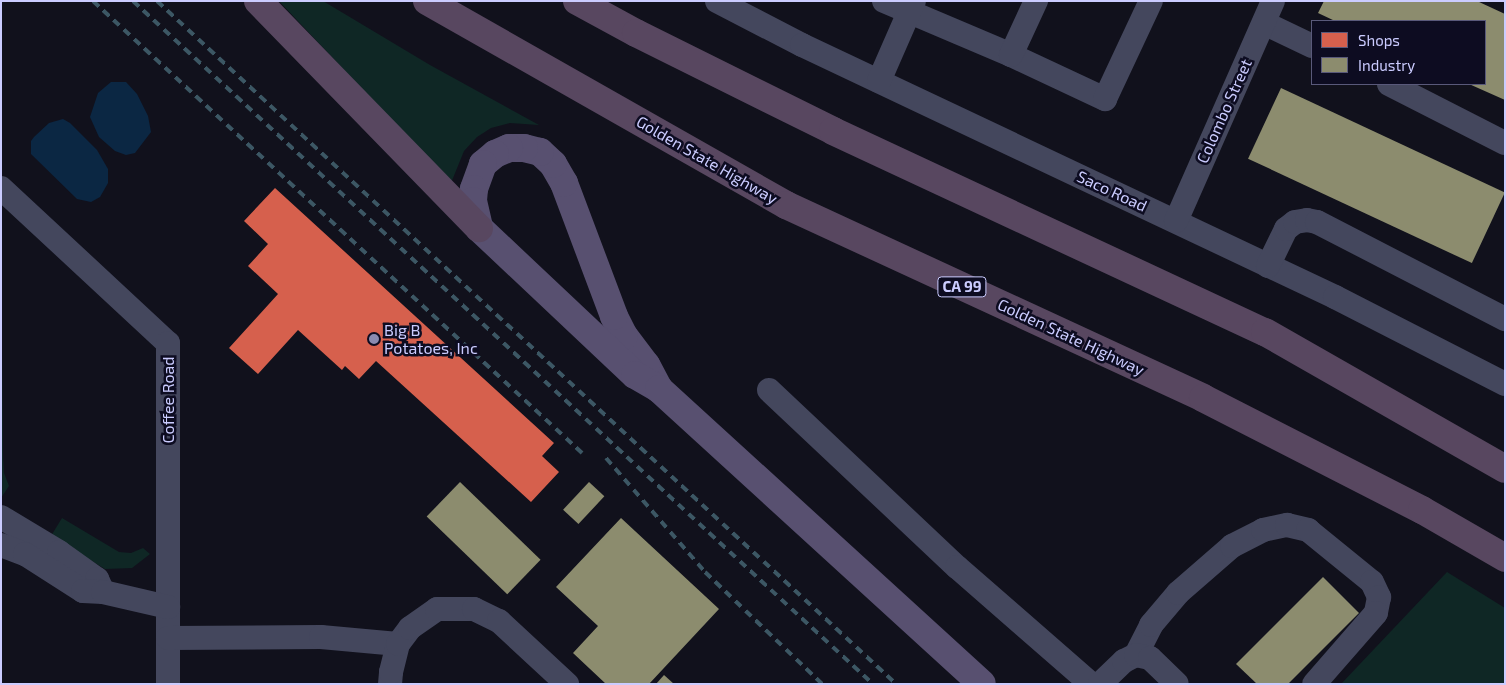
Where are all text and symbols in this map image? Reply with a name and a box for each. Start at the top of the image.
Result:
legend [1311,20,1486,85]
text: Shops [1358,31,1400,49]
street label: Colombo Street [1192,56,1256,166]
text: Industry [1358,56,1415,74]
street label: Golden State Highway [633,112,781,208]
street label: Saco Road [1074,166,1150,216]
road number: CA 99 [937,274,987,300]
street label: Golden State Highway [995,295,1147,379]
place label: Big B Potatoes, Inc [384,320,478,358]
marker: Big B Potatoes, Inc [368,333,380,345]
street label: Coffee Road [158,356,178,444]

